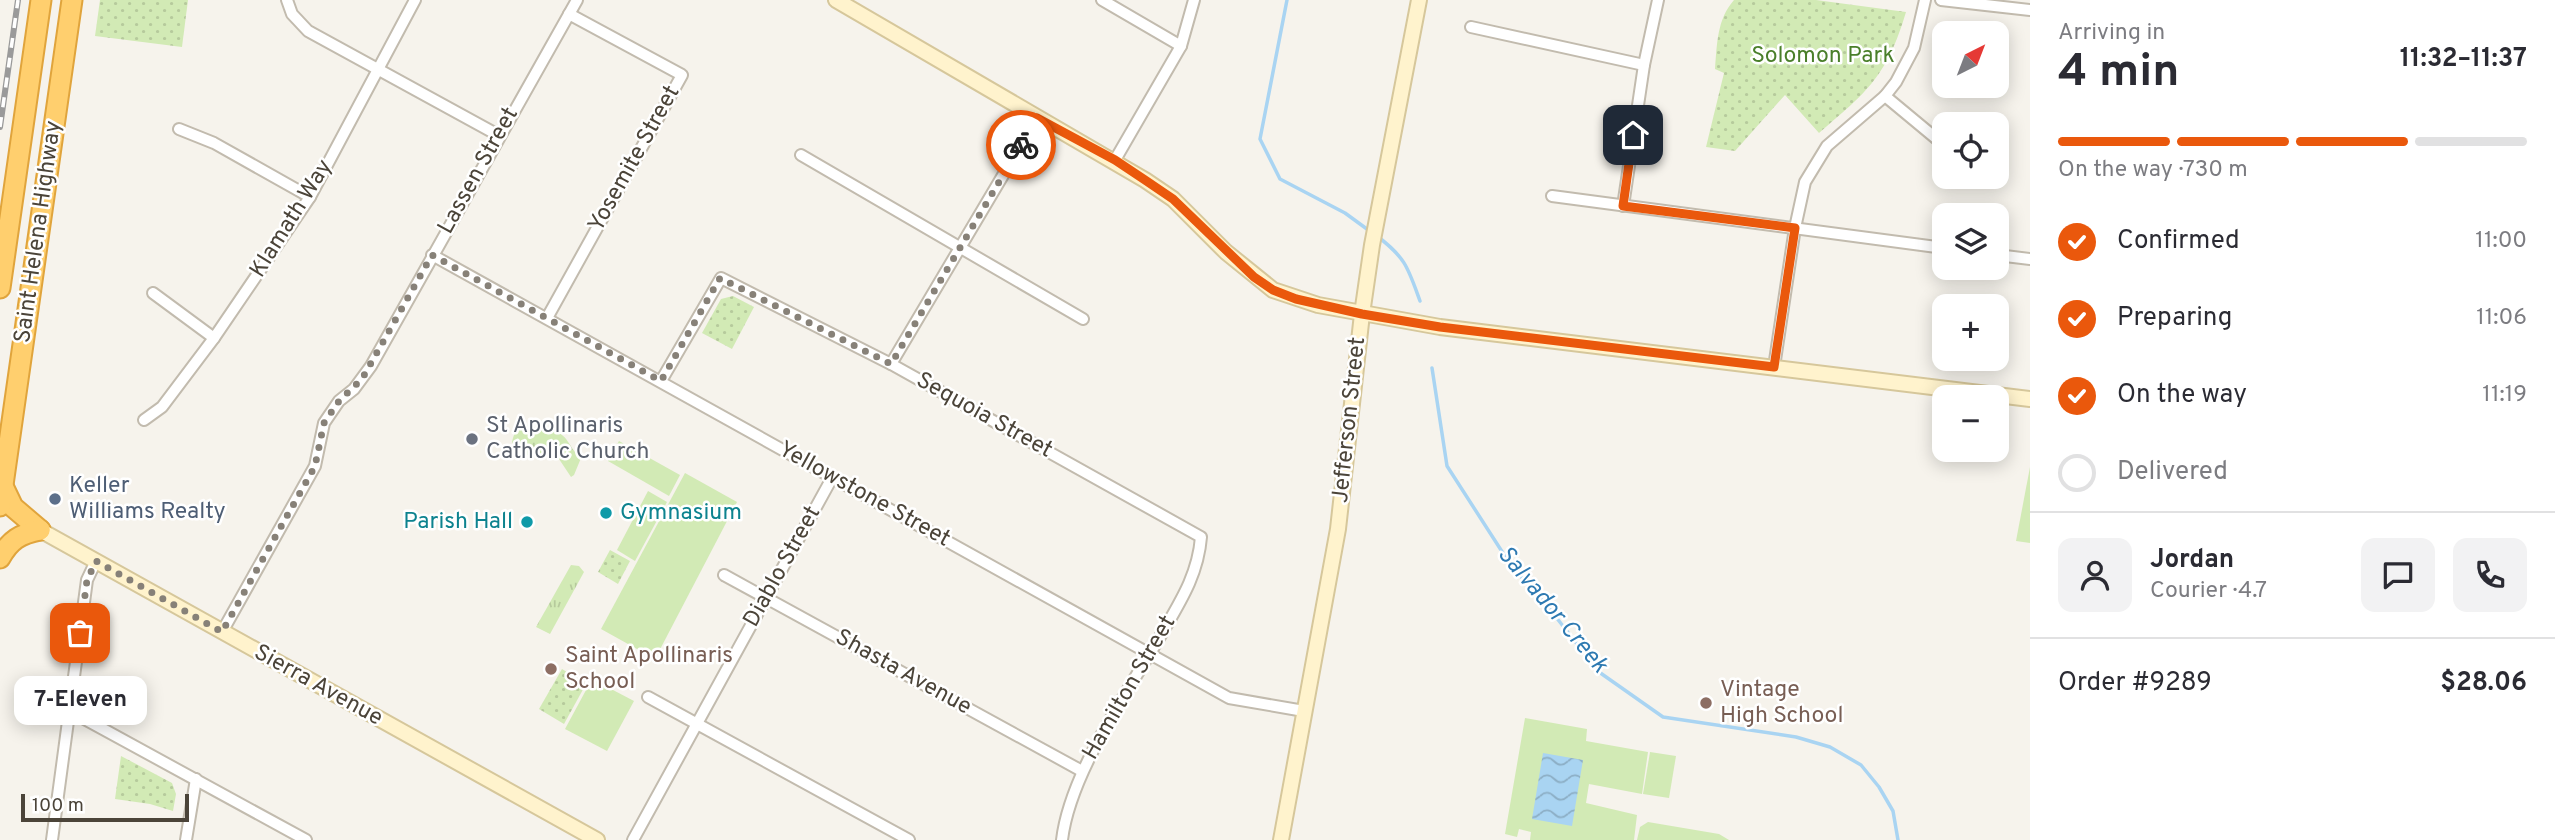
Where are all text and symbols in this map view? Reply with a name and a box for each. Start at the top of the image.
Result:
text: Arriving in [2058,19,2165,48]
north arrow [1932,21,2009,98]
map controls [1932,21,2009,462]
park label: Solomon Park [1751,42,1895,71]
text: 11:32–11:37 [2400,43,2527,76]
text: 4 min [2058,44,2180,103]
street label: Yosemite Street [583,81,687,237]
street label: Lassen Street [432,102,526,240]
pin [1603,105,1663,165]
courier [986,110,1056,180]
button: locate [1932,112,2009,189]
icon: home [1614,116,1652,154]
street label: Saint Helena Highway [9,119,69,345]
icon: bike [1002,126,1040,164]
street label: Klamath Way [244,154,340,284]
text: On the way · 730 m [2058,156,2248,185]
button: layers [1932,203,2009,280]
icon: check [2058,223,2096,261]
text: Confirmed [2117,225,2240,258]
text: 11:00 [2475,227,2527,256]
button: + [1932,294,2009,371]
icon: check [2058,300,2096,338]
text: Preparing [2117,302,2232,335]
text: 11:06 [2476,304,2527,333]
street label: Jefferson Street [1327,336,1373,504]
street label: Sequoia Street [911,367,1057,465]
icon: check [2058,377,2096,415]
text: On the way [2117,379,2247,412]
text: 11:19 [2482,381,2527,410]
button: − [1932,385,2009,462]
place label: St Apollinaris Catholic Church [486,412,650,467]
marker: St Apollinaris Catholic Church [464,431,480,447]
street label: Yellowstone Street [773,436,955,554]
text: Delivered [2117,456,2228,489]
place label: Keller Williams Realty [69,472,226,527]
marker: Keller Williams Realty [47,491,63,507]
place label: Gymnasium [620,499,742,528]
street label: Diablo Street [738,501,828,633]
marker: Gymnasium [598,505,614,521]
place label: Parish Hall [403,508,513,537]
marker: Parish Hall [519,514,535,530]
button: person [2058,538,2132,612]
button: chat [2361,538,2435,612]
button: phone [2453,538,2527,612]
water label: Salvador Creek [1490,540,1614,680]
text: Jordan [2150,544,2234,577]
text: Courier · 4.7 [2150,577,2267,606]
pin [50,603,110,663]
street label: Hamilton Street [1077,611,1183,765]
icon: bag [61,614,99,652]
street label: Shasta Avenue [830,624,976,722]
street label: Sierra Avenue [248,639,388,733]
place label: Saint Apollinaris School [565,642,733,697]
marker: Saint Apollinaris School [543,661,559,677]
text: Order #9289 [2058,667,2212,700]
text: $28.06 [2440,667,2527,700]
callout: 7-Eleven [14,675,146,724]
place label: Vintage High School [1720,676,1843,731]
text: 7-Eleven [34,686,127,715]
marker: Vintage High School [1698,695,1714,711]
scale bar [21,791,189,823]
text: 100 m [32,794,84,818]

